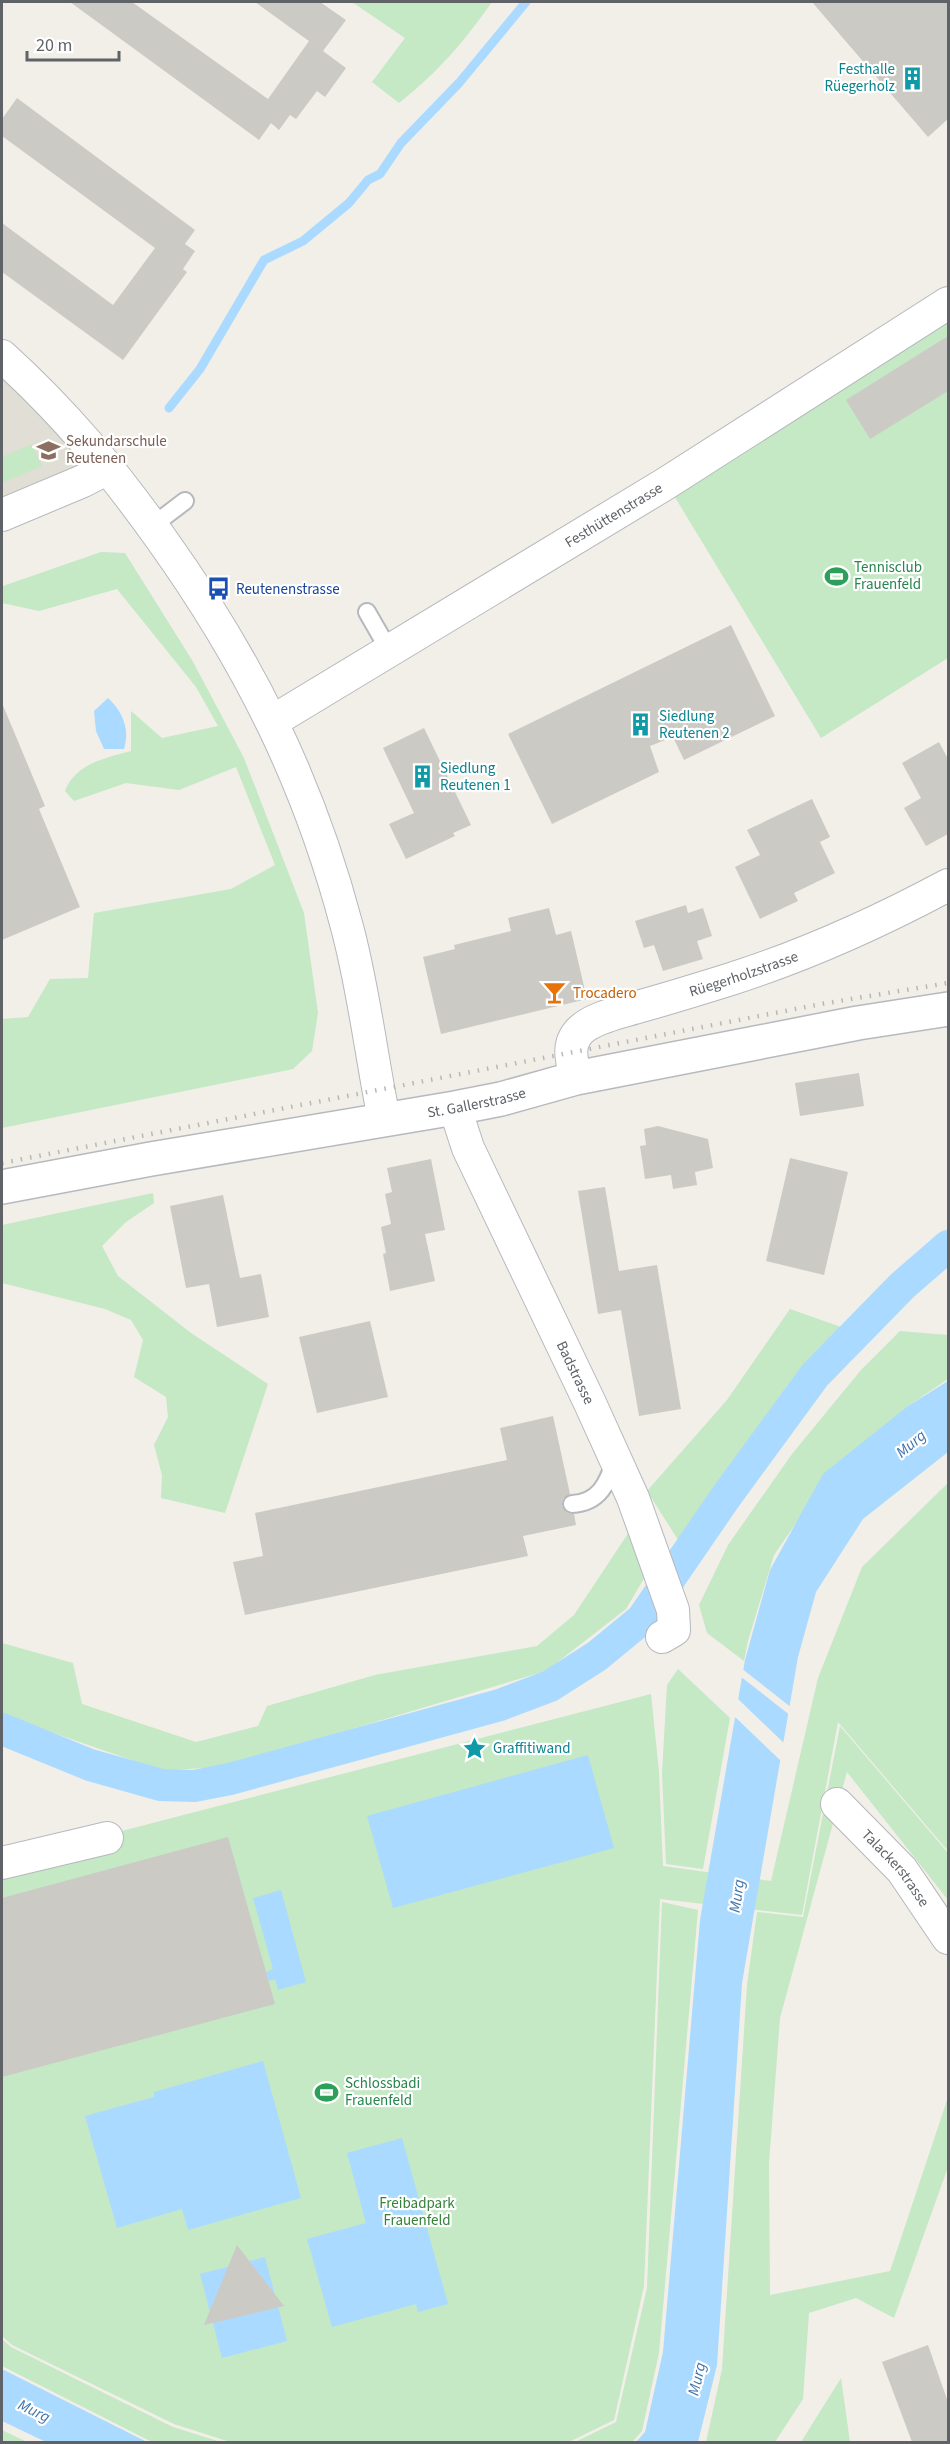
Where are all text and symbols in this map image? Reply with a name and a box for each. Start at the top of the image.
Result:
scale bar [27,24,118,62]
text: 20 m [36,33,72,58]
place label: Festhalle Rüegerholz [825,59,895,97]
building icon: Festhalle Rüegerholz [900,65,926,91]
place label: Sekundarschule Reutenen [66,431,167,469]
school or university icon: Sekundarschule Reutenen [35,437,61,463]
street label: Festhüttenstrasse [561,477,667,553]
place label: Tennisclub Frauenfeld [854,557,922,595]
sports icon: Tennisclub Frauenfeld [823,563,849,589]
bus stop icon: Reutenenstrasse [205,576,231,602]
place label: Reutenenstrasse [236,579,340,600]
place label: Siedlung Reutenen 2 [659,706,730,744]
building icon: Siedlung Reutenen 2 [628,712,654,738]
place label: Siedlung Reutenen 1 [440,758,511,796]
building icon: Siedlung Reutenen 1 [409,764,435,790]
street label: Rüegerholzstrasse [686,946,801,1002]
bar icon: Trocadero [542,980,568,1006]
place label: Trocadero [573,983,637,1004]
street label: St. Gallerstrasse [426,1082,528,1123]
street label: Badstrasse [551,1337,600,1408]
water label: Murg [891,1425,931,1463]
place icon: Graffitiwand [462,1735,488,1761]
place label: Graffitiwand [493,1738,571,1759]
street label: Talackerstrasse [857,1824,934,1911]
water label: Murg [724,1878,750,1914]
place label: Schlossbadi Frauenfeld [345,2073,420,2111]
sports icon: Schlossbadi Frauenfeld [314,2079,340,2105]
park label: Freibadpark Frauenfeld [379,2193,455,2231]
water label: Murg [683,2360,711,2398]
water label: Murg [14,2394,54,2428]

